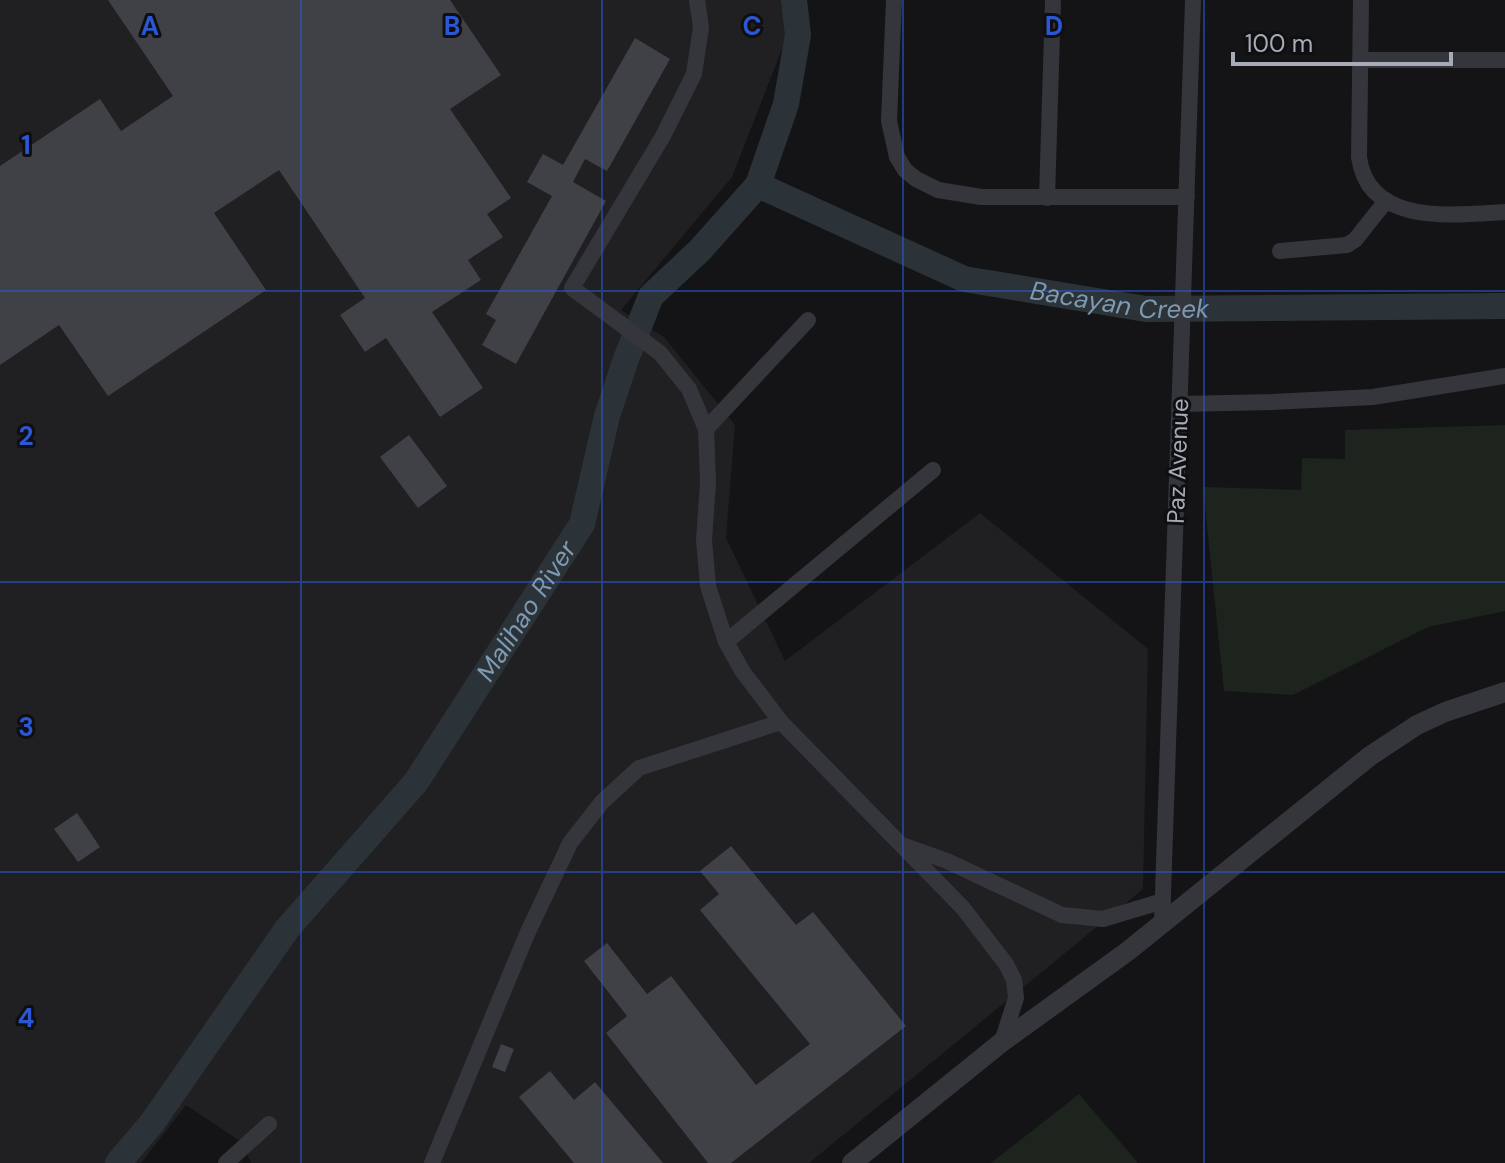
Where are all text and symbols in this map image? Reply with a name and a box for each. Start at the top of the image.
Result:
text: A [141,9,159,43]
text: B [444,9,460,43]
text: C [742,9,762,43]
text: D [1045,9,1063,43]
scale bar [1233,16,1451,66]
text: 100 m [1245,28,1313,59]
text: 1 [21,128,31,162]
water label: Bacayan Creek [1028,273,1210,326]
street label: Paz Avenue [1160,398,1195,524]
text: 2 [18,419,34,453]
water label: Malihao River [468,533,585,687]
text: 3 [18,710,34,744]
text: 4 [18,1001,34,1035]

